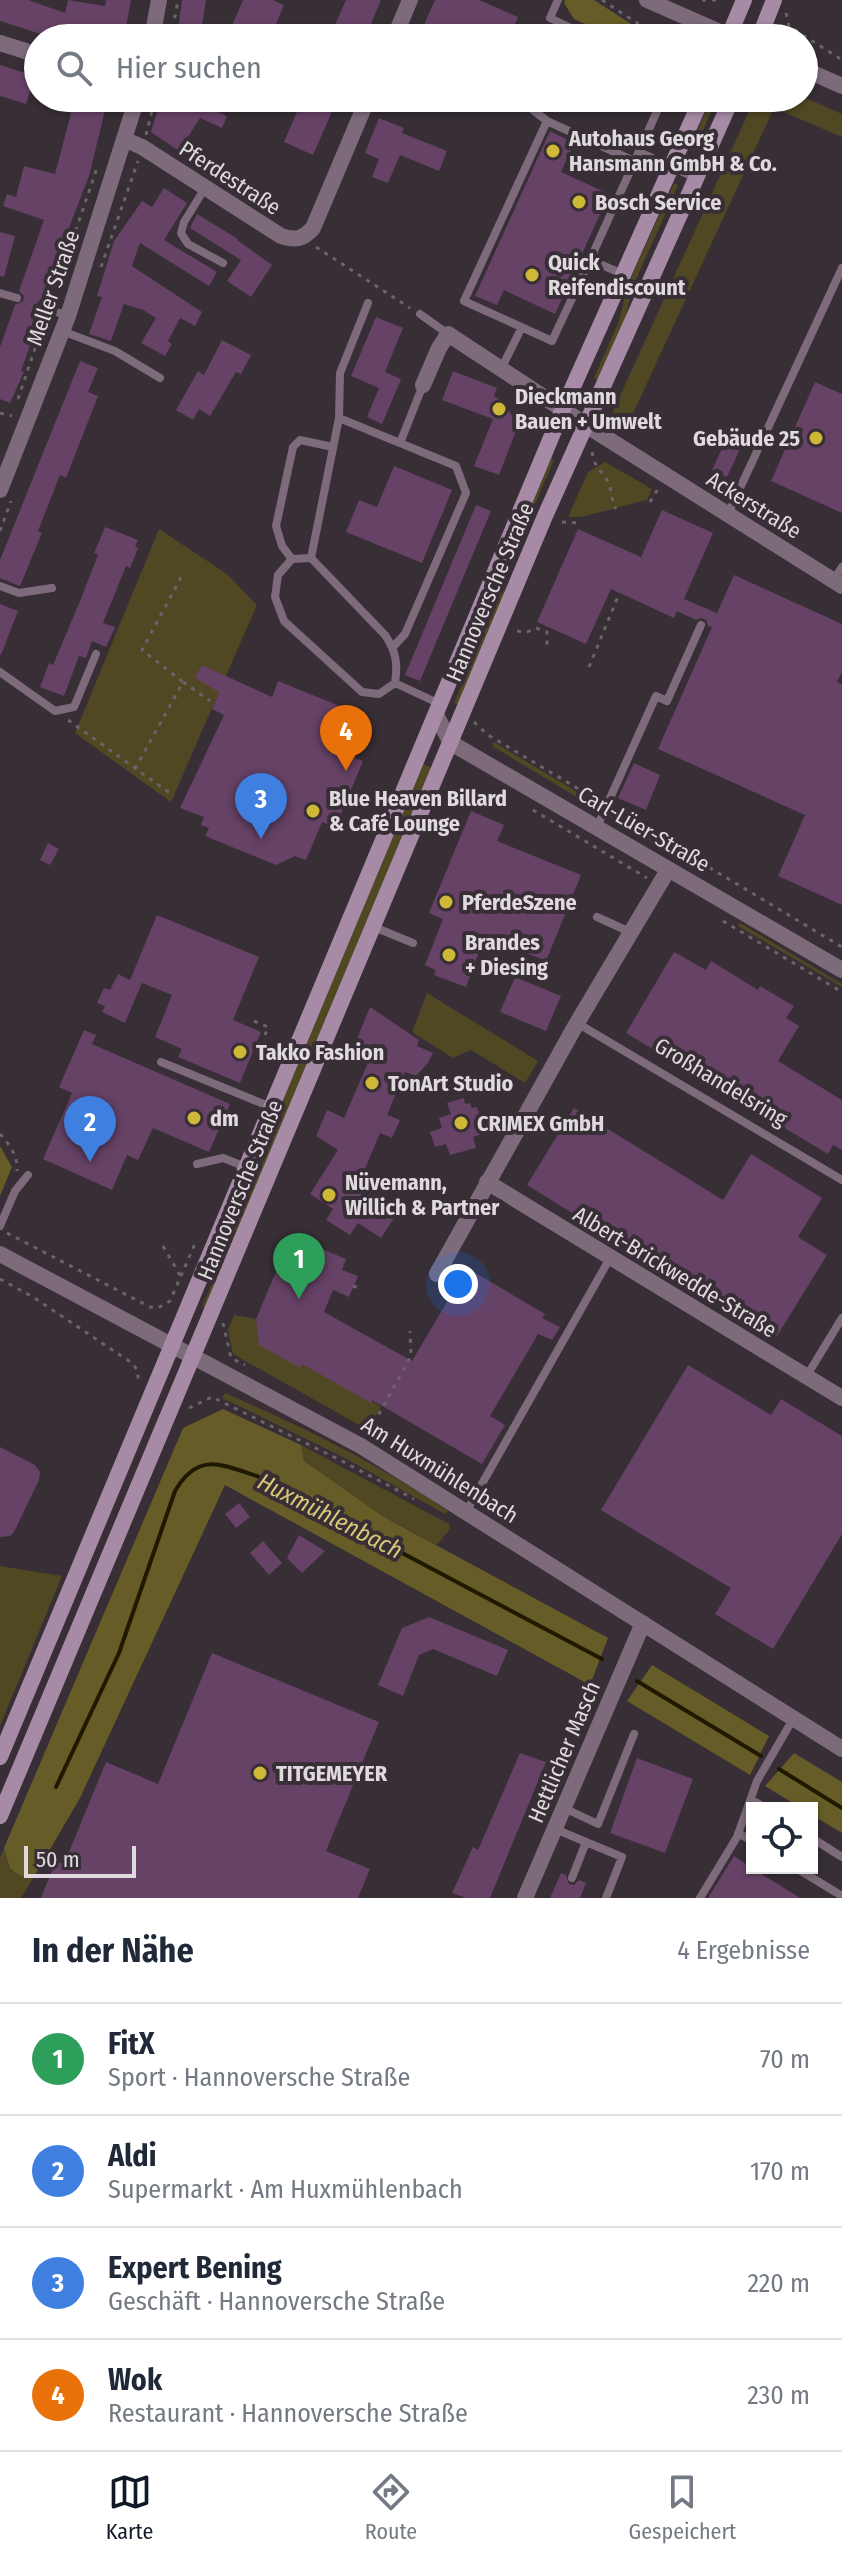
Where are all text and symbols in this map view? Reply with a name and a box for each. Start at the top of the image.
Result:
search box [24,24,818,112]
icon: search [52,46,96,90]
text: Hier suchen [116,50,262,86]
place label: Autohaus Georg Hansmann GmbH & Co. [568,125,777,177]
street label: Pferdestraße [174,135,286,221]
marker: Autohaus Georg Hansmann GmbH & Co. [544,142,562,160]
place label: Bosch Service [595,189,721,216]
marker: Bosch Service [570,193,588,211]
street label: Meller Straße [21,227,85,349]
place label: Quick Reifendiscount [548,249,686,301]
marker: Quick Reifendiscount [523,266,541,284]
place label: Dieckmann Bauen + Umwelt [515,383,662,435]
marker: Dieckmann Bauen + Umwelt [490,400,508,418]
place label: Gebäude 25 [693,425,800,452]
marker: Gebäude 25 [807,429,825,447]
street label: Ackerstraße [702,465,806,545]
street label: Hannoversche Straße [440,499,540,685]
pin: 4 [320,705,372,771]
pin: 3 [235,773,287,839]
street label: Carl-Lüer-Straße [573,780,715,878]
place label: Blue Heaven Billard & Café Lounge [329,785,507,837]
marker: Blue Heaven Billard & Café Lounge [304,802,322,820]
place label: PferdeSzene [462,889,577,916]
marker: PferdeSzene [437,893,455,911]
place label: Brandes + Diesing [465,929,548,981]
marker: Brandes + Diesing [440,946,458,964]
street label: Großhandelsring [650,1032,793,1133]
place label: Takko Fashion [256,1039,384,1066]
marker: Takko Fashion [231,1043,249,1061]
place label: TonArt Studio [388,1070,513,1097]
marker: TonArt Studio [363,1074,381,1092]
pin: 2 [64,1096,116,1162]
street label: Hannoversche Straße [192,1096,288,1284]
place label: dm [210,1105,239,1132]
marker: dm [185,1109,203,1127]
place label: CRIMEX GmbH [477,1110,604,1137]
marker: CRIMEX GmbH [452,1114,470,1132]
place label: Nüvemann, Willich & Partner [345,1169,500,1221]
marker: Nüvemann, Willich & Partner [320,1186,338,1204]
street label: Albert-Brickwedde-Straße [568,1201,782,1343]
pin: 1 [273,1233,325,1299]
your location [438,1264,478,1304]
street label: Am Huxmühlenbach [357,1411,523,1529]
water label: Huxmühlenbach [253,1467,407,1565]
street label: Hettlicher Masch [522,1677,606,1827]
place label: TITGEMEYER [276,1760,388,1787]
marker: TITGEMEYER [251,1764,269,1782]
map controls [746,1802,818,1874]
button: locate [746,1802,818,1874]
scale bar [24,1842,136,1878]
text: 50 m [36,1846,80,1873]
text: In der Nähe [32,1930,194,1971]
text: 4 Ergebnisse [677,1935,810,1966]
text: FitX [108,2026,155,2062]
text: 1 [53,2044,64,2075]
text: 70 m [760,2044,810,2075]
text: Sport · Hannoversche Straße [108,2062,410,2093]
text: Aldi [108,2138,156,2174]
text: 2 [52,2156,64,2187]
text: 170 m [750,2156,810,2187]
text: Supermarkt · Am Huxmühlenbach [108,2174,463,2205]
text: Expert Bening [108,2250,282,2286]
text: 3 [52,2268,64,2299]
text: 220 m [747,2268,810,2299]
text: Geschäft · Hannoversche Straße [108,2286,445,2317]
text: Wok [108,2362,162,2398]
text: 4 [51,2380,65,2411]
text: 230 m [747,2380,810,2411]
text: Restaurant · Hannoversche Straße [108,2398,468,2429]
tab: Karte [106,2470,153,2545]
tab: Route [365,2470,417,2545]
tab: Gespeichert [629,2470,736,2545]

